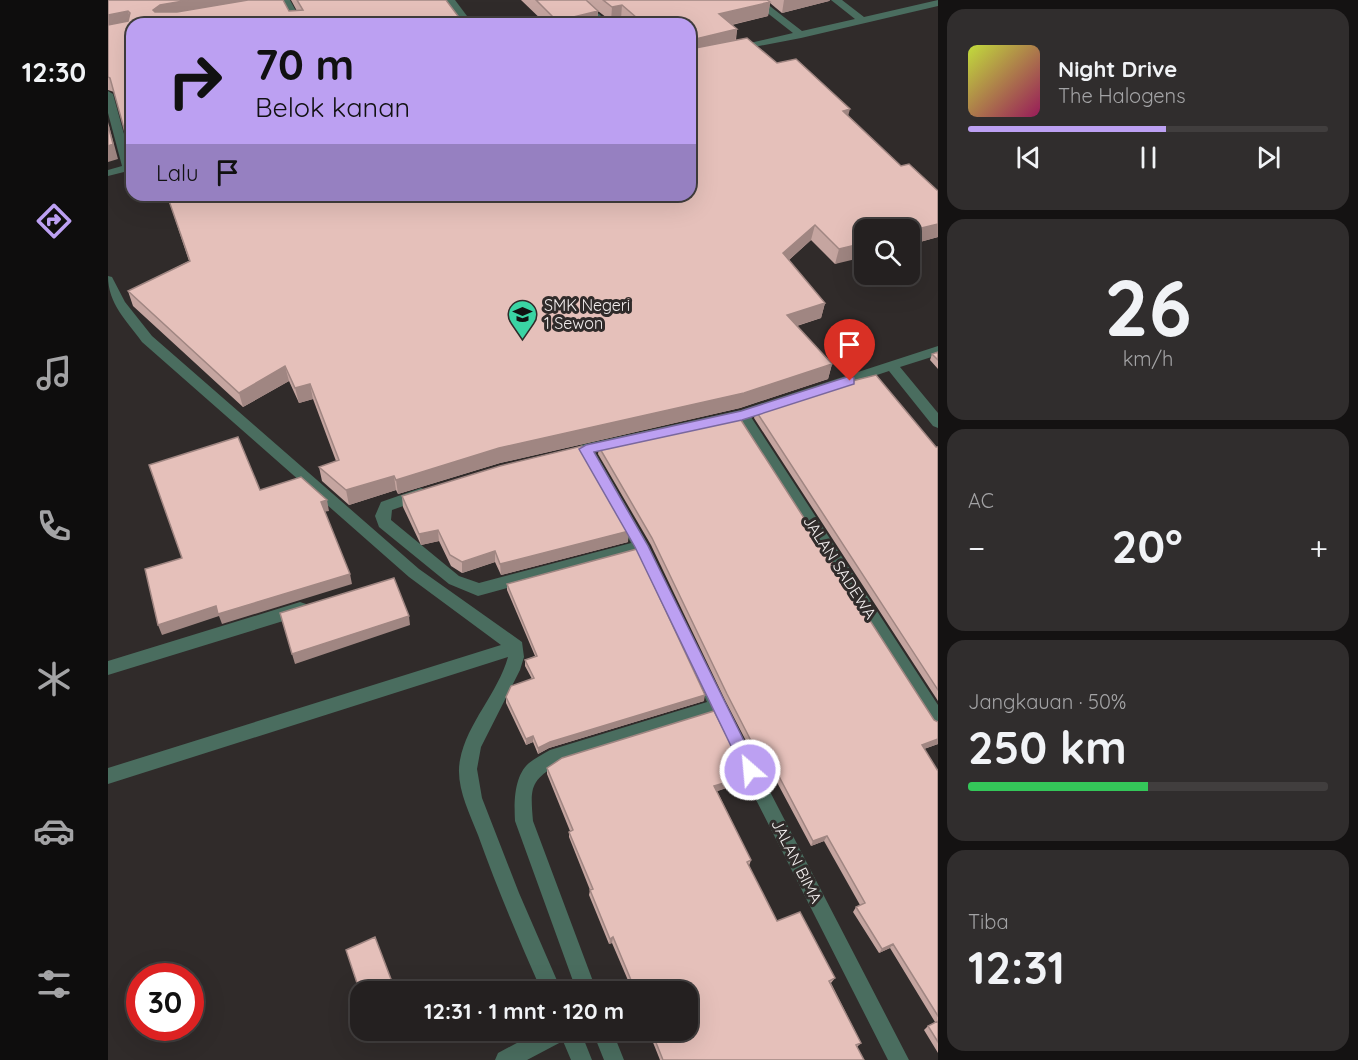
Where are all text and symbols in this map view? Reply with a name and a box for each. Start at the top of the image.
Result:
text: 70 m [255,38,354,91]
icon: right [156,42,234,120]
text: 12:30 [22,55,86,89]
text: Night Drive [1058,55,1177,83]
text: The Halogens [1058,83,1186,108]
text: Belok kanan [255,90,410,124]
icon: previous [1012,141,1045,174]
icon: pause [1132,141,1165,174]
icon: next [1252,141,1285,174]
icon: arrive [211,156,244,189]
text: Lalu [156,159,199,187]
icon: directions [33,200,75,242]
map controls [854,219,920,285]
button: search [854,219,920,285]
text: 26 [1104,258,1192,356]
place label: SMK Negeri 1 Sewon [544,295,630,333]
school or university icon: SMK Negeri 1 Sewon [507,298,539,340]
pin [824,319,875,381]
icon: arrive [833,328,866,361]
text: km/h [1123,346,1173,371]
icon: music [33,352,75,394]
text: AC [968,488,994,513]
icon: phone [33,505,75,547]
street label: JALAN SADEWA [799,511,881,623]
text: 20° [1112,518,1183,574]
text: − [968,527,985,568]
text: + [1309,527,1328,568]
icon: climate [33,658,75,700]
text: Jangkauan · 50% [968,689,1126,714]
text: 250 km [968,719,1127,775]
position arrow [718,738,782,802]
icon: car [33,810,75,852]
street label: JALAN BIMA [767,815,827,907]
text: Tiba [968,909,1009,934]
text: 12:31 [968,939,1065,995]
icon: filters [33,963,75,1005]
speed limit sign: 30 [126,963,204,1041]
text: 12:31 · 1 mnt · 120 m [424,997,624,1025]

